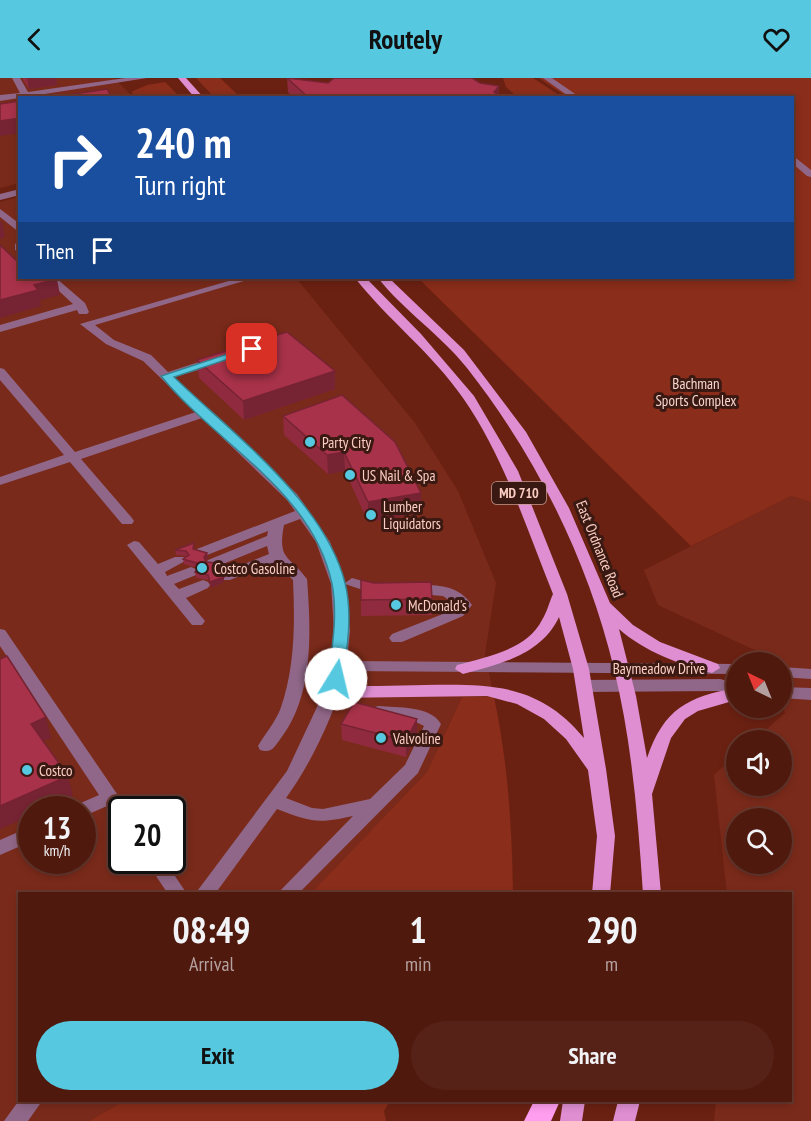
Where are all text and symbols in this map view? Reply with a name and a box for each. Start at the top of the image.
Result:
text: Routely [369,22,442,56]
icon: back [18,23,51,56]
icon: heart [760,23,793,56]
text: 240 m [135,115,232,170]
icon: right [36,120,114,198]
text: Turn right [135,168,226,202]
icon: arrive [86,234,119,267]
text: Then [36,237,74,265]
pin [226,323,277,374]
icon: arrive [235,332,268,365]
park label: Bachman Sports Complex [655,374,737,410]
place label: Party City [322,433,371,452]
marker: Party City [303,435,317,449]
place label: US Nail & Spa [362,466,435,485]
marker: US Nail & Spa [343,468,357,482]
road number: MD 710 [492,482,546,504]
place label: Lumber Liquidators [383,497,441,533]
street label: East Ordnance Road [572,498,628,600]
marker: Lumber Liquidators [364,508,378,522]
place label: Costco Gasoline [214,559,295,578]
marker: Costco Gasoline [195,561,209,575]
place label: McDonald's [408,596,467,615]
marker: McDonald's [389,598,403,612]
position arrow [304,647,368,711]
north arrow [726,652,792,718]
map controls [726,652,792,874]
street label: Baymeadow Drive [613,659,705,678]
place label: Valvoline [392,729,441,748]
button: sound [726,730,792,796]
marker: Valvoline [374,731,388,745]
place label: Costco [39,761,73,780]
marker: Costco [20,763,34,777]
speed limit sign: 20 [108,796,186,874]
text: 13 [43,808,71,847]
button: search [726,808,792,874]
text: km/h [44,841,70,860]
text: 08:49 [173,906,250,953]
text: 1 [409,906,427,953]
text: 290 [586,906,637,953]
text: Arrival [189,951,234,977]
text: min [405,951,431,977]
text: m [605,951,618,977]
button: Exit [36,1021,399,1090]
button: Share [411,1021,774,1090]

